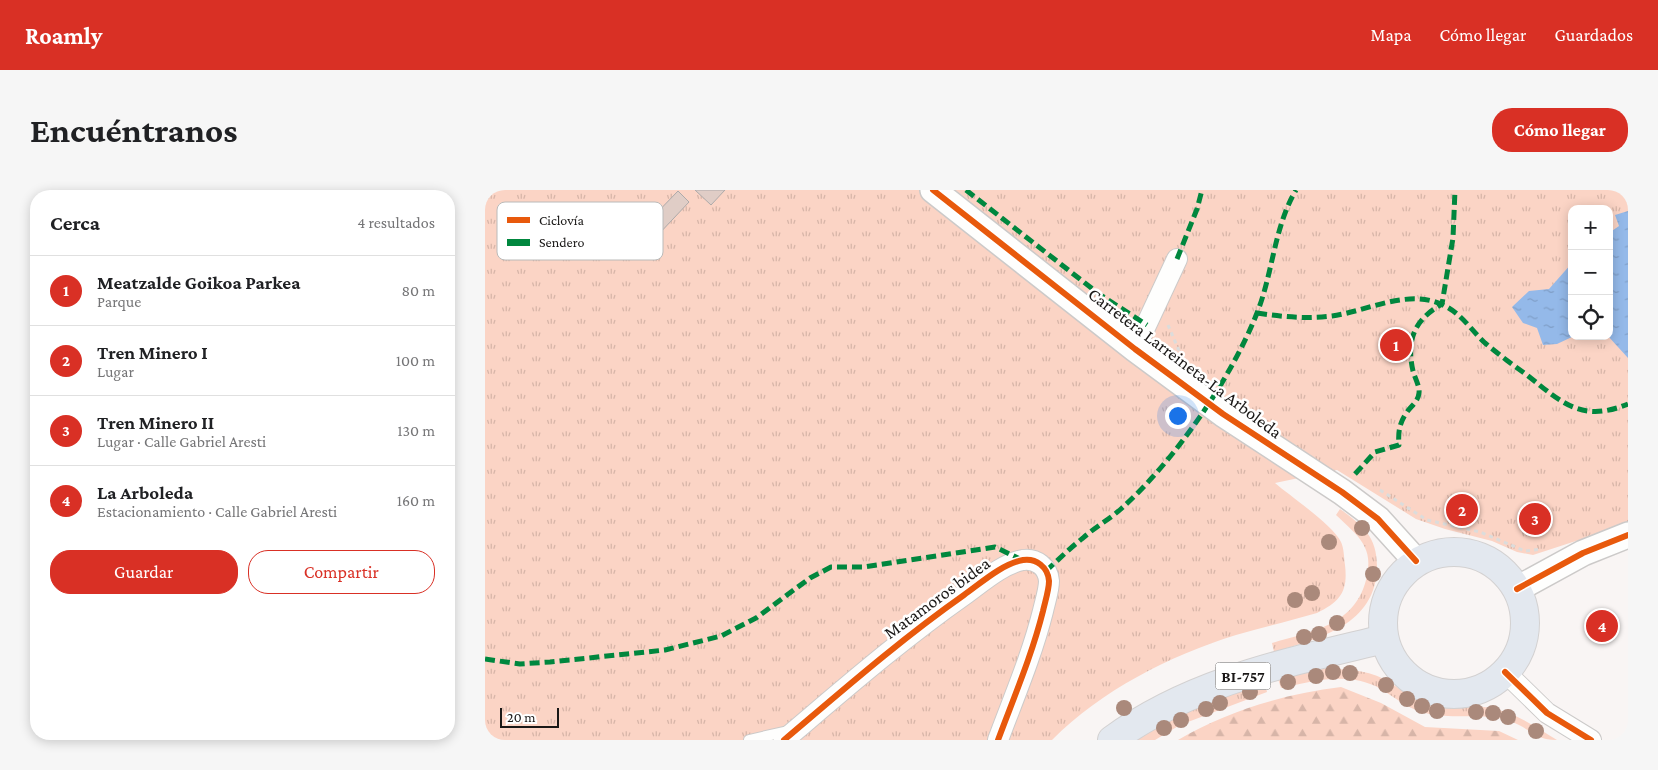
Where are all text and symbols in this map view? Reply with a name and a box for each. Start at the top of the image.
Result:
text: Roamly [25,22,102,49]
text: Mapa [1370,25,1411,45]
text: Cómo llegar [1439,25,1526,45]
text: Guardados [1554,25,1633,45]
button: Cómo llegar [1492,108,1628,152]
text: Encuéntranos [30,111,237,150]
legend [497,202,663,260]
map controls [1568,205,1613,340]
button: + [1568,205,1613,250]
text: Cerca [50,211,100,235]
text: Ciclovía [539,212,584,228]
text: 4 resultados [357,214,435,231]
text: Sendero [539,234,584,250]
button: − [1568,250,1613,295]
text: Meatzalde Goikoa Parkea [97,272,300,293]
text: 1 [63,282,69,299]
text: 80 m [401,282,435,299]
street label: Carretera Larreineta-La Arboleda [1084,284,1286,442]
text: Parque [97,293,141,310]
button: locate [1568,295,1613,340]
pin: 1 [1380,326,1412,364]
text: Tren Minero I [97,342,208,363]
text: 2 [62,352,70,369]
text: 100 m [396,352,435,369]
text: Lugar [97,363,134,380]
your location [1165,403,1191,429]
text: Tren Minero II [97,412,214,433]
text: 3 [62,422,70,439]
text: 130 m [397,422,435,439]
text: Lugar · Calle Gabriel Aresti [97,433,266,450]
text: La Arboleda [97,482,193,503]
pin: 2 [1446,491,1478,529]
text: 4 [62,492,70,509]
text: 160 m [397,492,435,509]
pin: 3 [1519,500,1551,538]
text: Estacionamiento · Calle Gabriel Aresti [97,503,337,520]
button: Guardar [50,550,238,594]
button: Compartir [248,550,435,594]
street label: Matamoros bidea [880,553,994,643]
pin: 4 [1586,607,1618,645]
road number: BI-757 [1215,662,1271,690]
scale bar [500,705,559,728]
text: 20 m [507,709,535,725]

